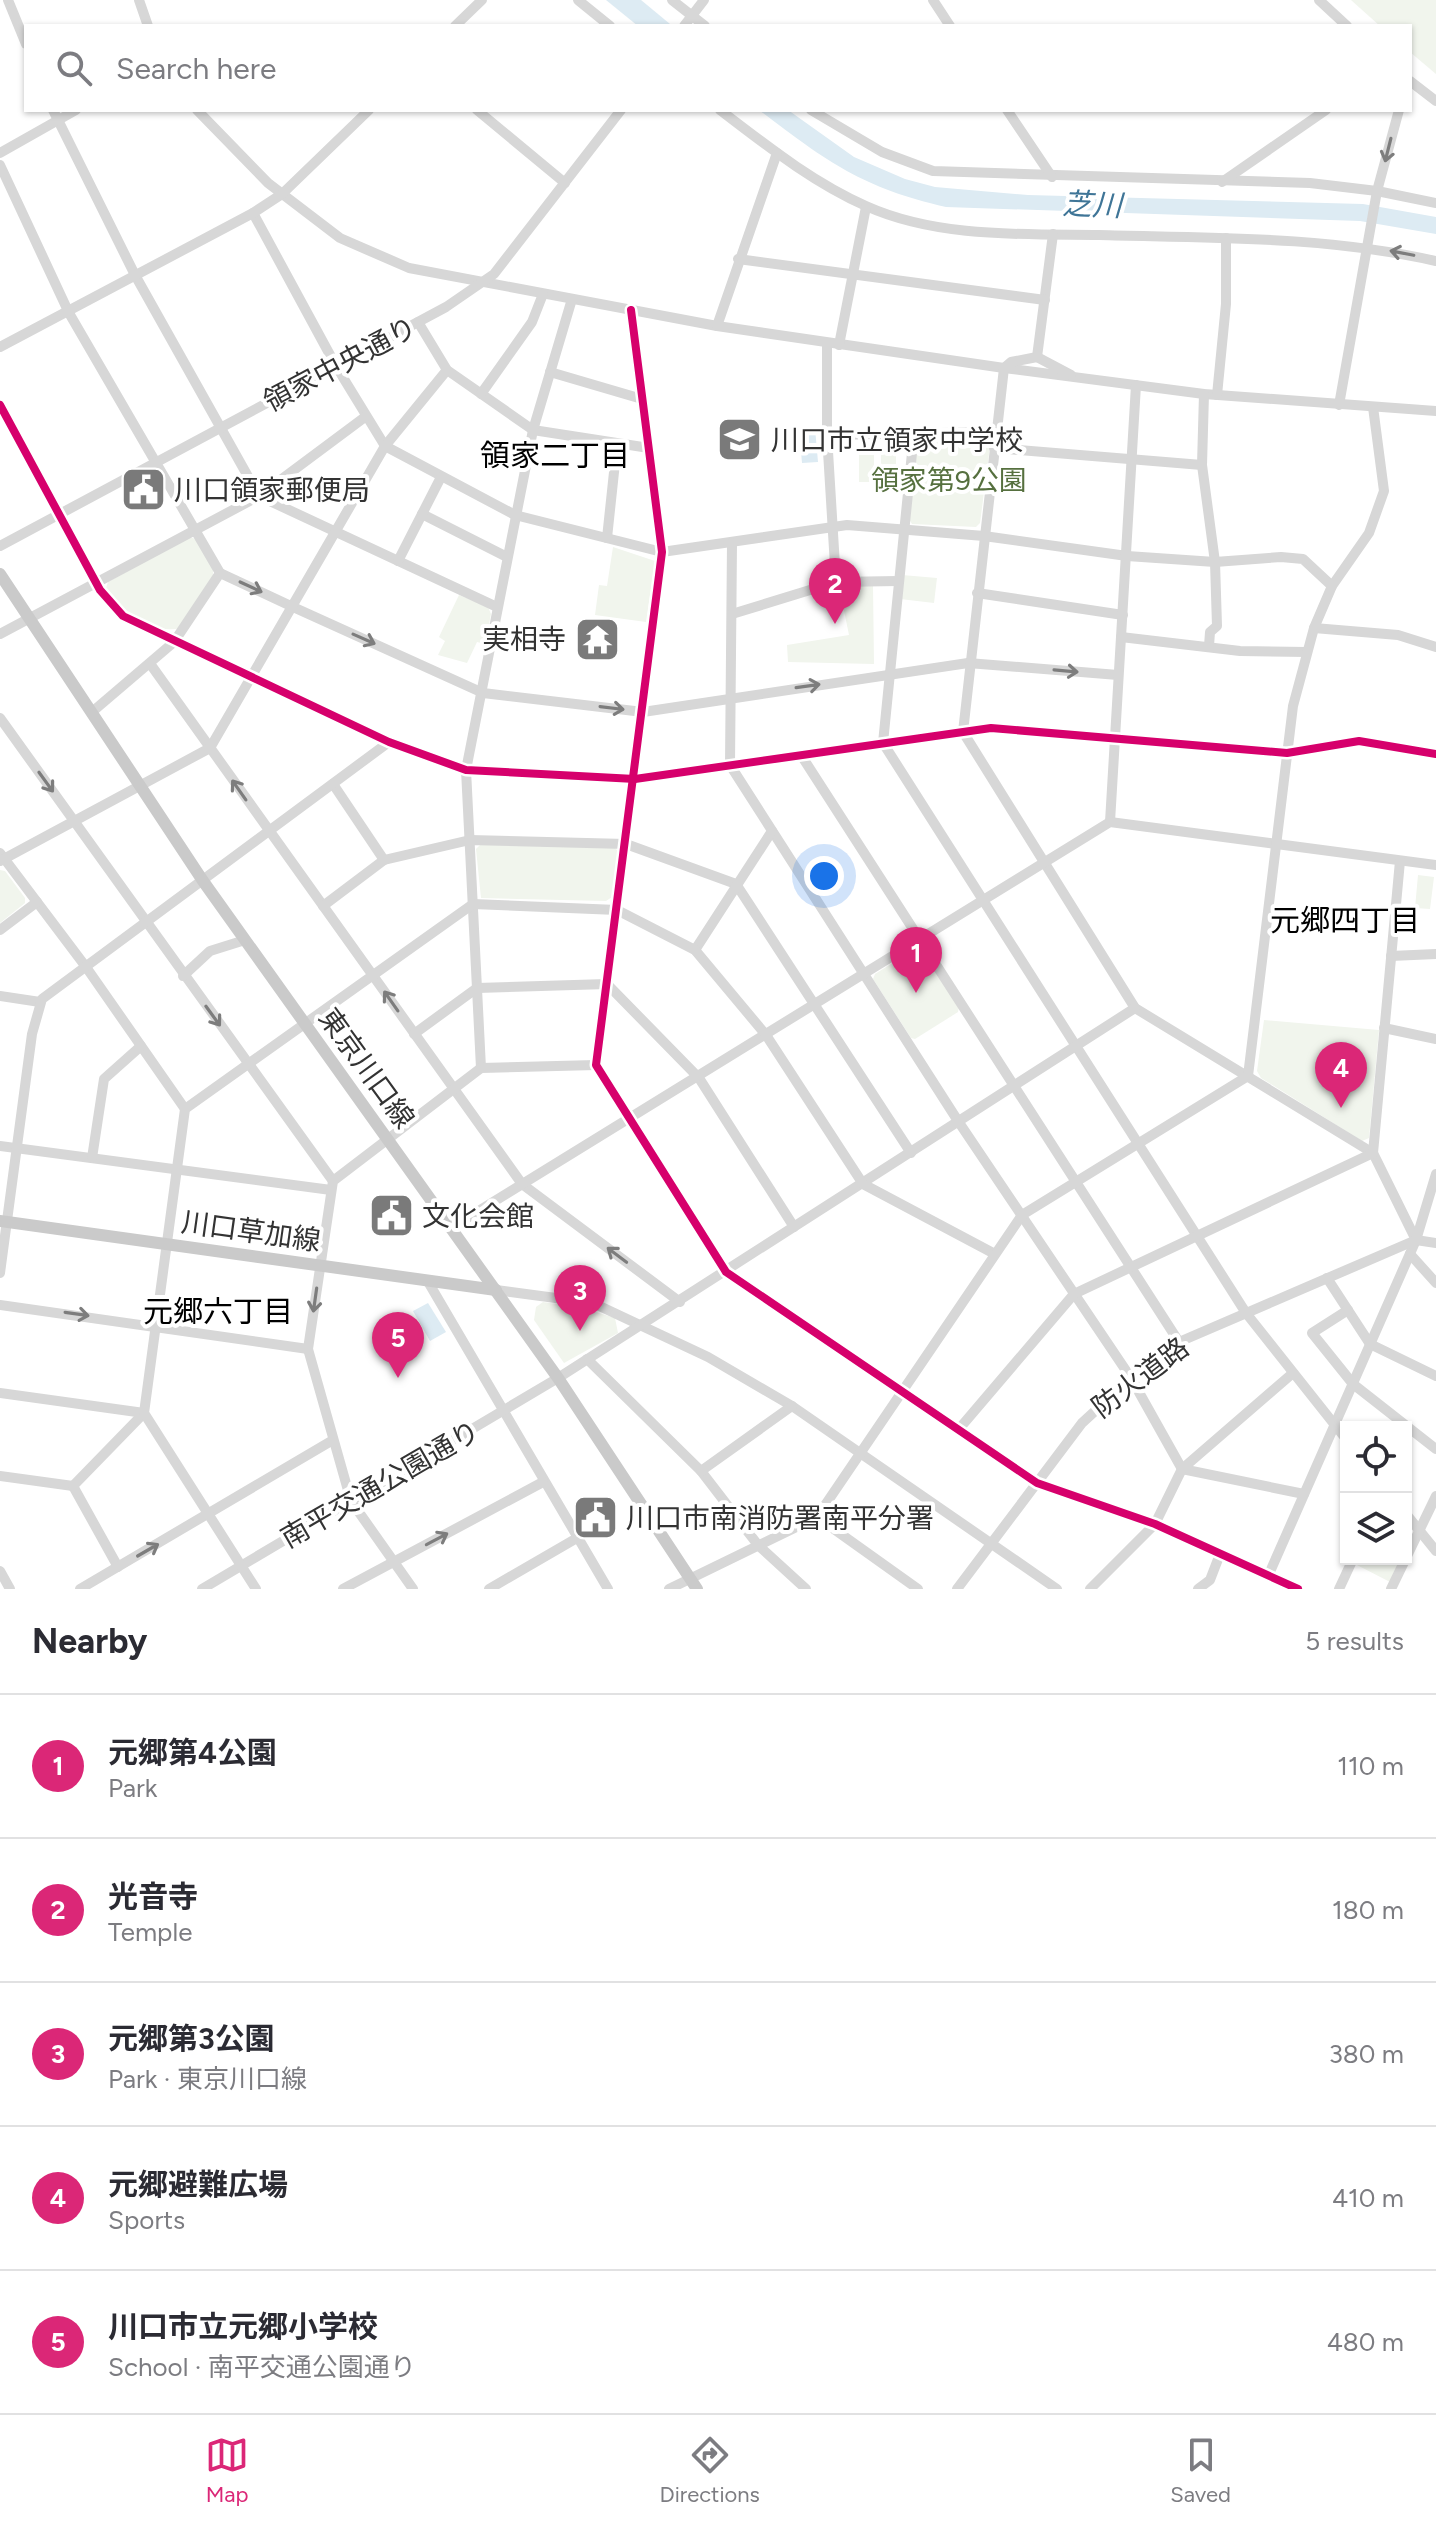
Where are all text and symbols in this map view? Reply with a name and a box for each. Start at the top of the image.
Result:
search box [24,24,1412,112]
icon: search [52,46,96,90]
text: Search here [116,50,276,87]
one-way arrow [1379,137,1394,163]
water label: 芝川 [1061,185,1126,224]
one-way arrow [1390,245,1415,260]
street label: 領家中央通り [258,310,422,418]
school or university icon: 川口市立領家中学校 [716,416,764,464]
place label: 川口市立領家中学校 [771,423,1023,457]
district label: 領家二丁目 [480,437,630,474]
park label: 領家第9公園 [871,463,1027,497]
public building icon: 川口領家郵便局 [119,466,167,514]
place label: 川口領家郵便局 [174,473,370,507]
pin: 2 [809,558,861,624]
one-way arrow [238,581,263,596]
temple icon: 実相寺 [573,615,621,663]
place label: 実相寺 [482,622,566,656]
one-way arrow [352,632,376,647]
one-way arrow [1052,664,1079,679]
one-way arrow [795,678,820,693]
one-way arrow [599,701,624,716]
one-way arrow [37,770,54,792]
one-way arrow [231,780,247,802]
your location [804,856,844,896]
district label: 元郷四丁目 [1270,902,1420,939]
pin: 1 [890,927,942,993]
one-way arrow [382,991,399,1013]
street label: 東京川口線 [312,1001,422,1135]
one-way arrow [204,1005,221,1027]
pin: 4 [1315,1042,1367,1108]
public building icon: 文化会館 [367,1192,415,1240]
place label: 文化会館 [422,1199,534,1233]
street label: 川口草加線 [179,1204,323,1258]
one-way arrow [607,1247,628,1264]
pin: 3 [554,1265,606,1331]
one-way arrow [307,1287,322,1312]
district label: 元郷六丁目 [143,1293,293,1330]
one-way arrow [64,1307,90,1322]
pin: 5 [372,1312,424,1378]
street label: 防火道路 [1085,1330,1195,1424]
street label: 南平交通公園通り [274,1413,486,1555]
map controls [1340,1421,1412,1565]
button: locate [1340,1421,1412,1493]
button: layers [1340,1493,1412,1565]
public building icon: 川口市南消防署南平分署 [571,1494,619,1542]
place label: 川口市南消防署南平分署 [626,1501,934,1535]
one-way arrow [424,1531,448,1547]
one-way arrow [136,1542,159,1558]
text: Nearby [32,1621,147,1662]
text: 5 results [1305,1625,1404,1657]
text: 元郷第4公園 [108,1734,277,1771]
text: 1 [53,1750,63,1782]
text: 110 m [1337,1750,1404,1782]
text: Park [108,1772,157,1804]
text: 光音寺 [108,1878,198,1915]
text: 2 [50,1894,66,1926]
text: 180 m [1332,1894,1404,1926]
text: Temple [108,1916,192,1948]
text: 元郷第3公園 [108,2020,275,2057]
text: 3 [51,2038,65,2070]
text: 380 m [1329,2038,1404,2070]
text: Park · 東京川口線 [108,2063,307,2095]
text: 元郷避難広場 [108,2166,288,2203]
text: 4 [50,2182,66,2214]
text: 410 m [1332,2182,1404,2214]
text: Sports [108,2204,185,2236]
text: 川口市立元郷小学校 [108,2308,378,2345]
text: 5 [50,2326,66,2358]
text: 480 m [1327,2326,1404,2358]
text: School · 南平交通公園通り [108,2351,416,2383]
tab: Map [205,2433,249,2508]
tab: Directions [660,2433,760,2508]
tab: Saved [1170,2433,1231,2508]

